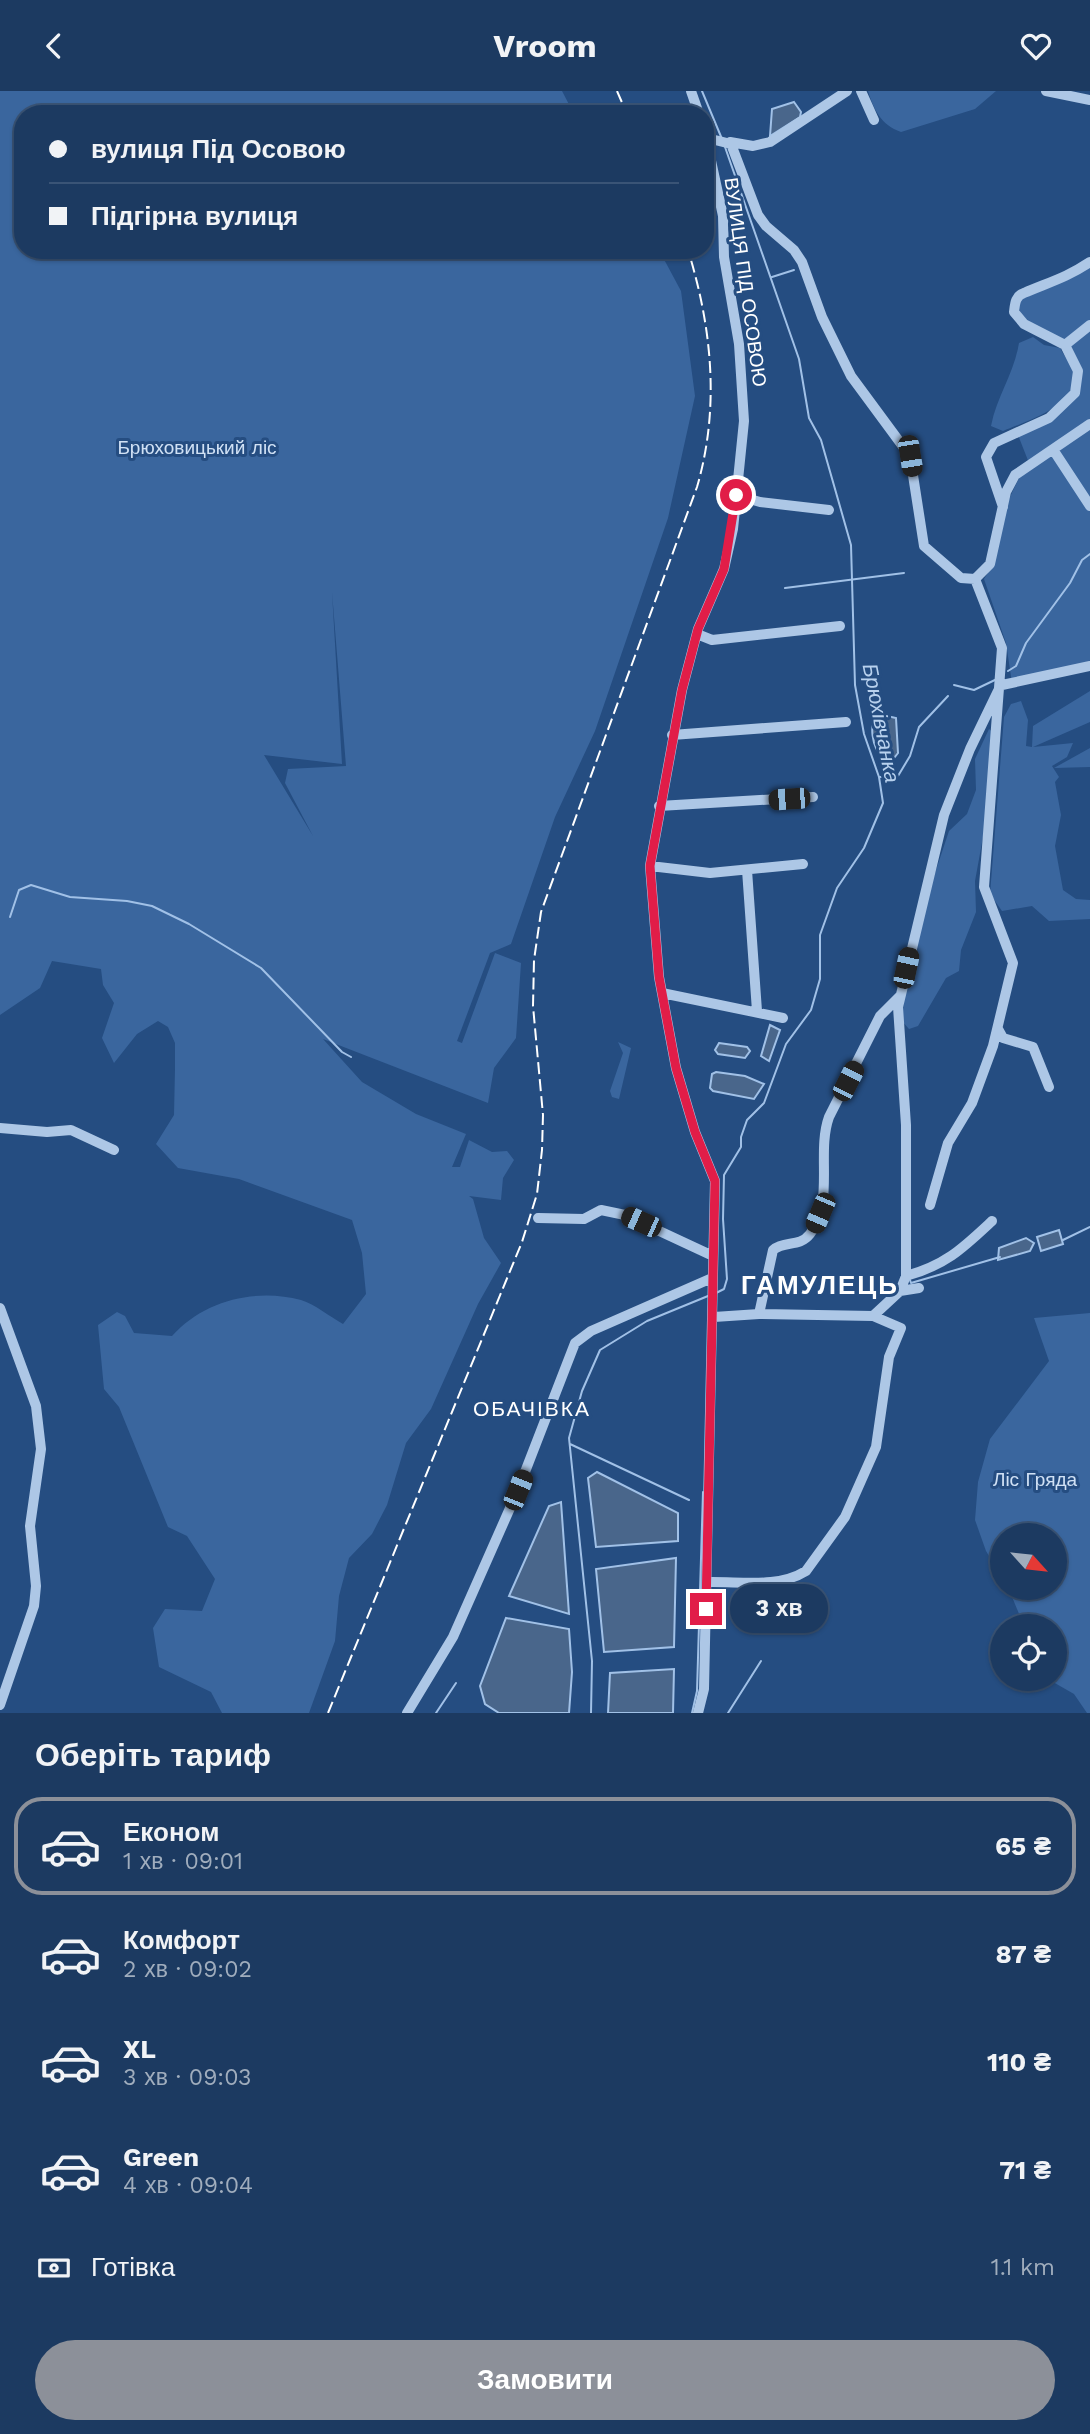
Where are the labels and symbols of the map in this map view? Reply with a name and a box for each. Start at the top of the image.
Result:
street label: ВУЛИЦЯ ПІД ОСОВОЮ [719,176,772,388]
car [897,434,924,478]
park label: Брюховицький ліс [117,436,277,459]
route start [720,479,752,511]
water label: Брюхівчанка [858,661,905,785]
car [768,787,811,811]
car [892,945,921,991]
car [830,1058,867,1104]
car [803,1190,838,1236]
car [618,1204,665,1240]
district label: ГАМУЛЕЦЬ [741,1270,899,1300]
district label: ОБАЧІВКА [473,1396,591,1421]
car [501,1467,536,1513]
park label: Ліс Гряда [993,1468,1078,1491]
north arrow [990,1523,1068,1599]
callout: 3 хв [730,1585,828,1633]
route end [690,1593,722,1625]

